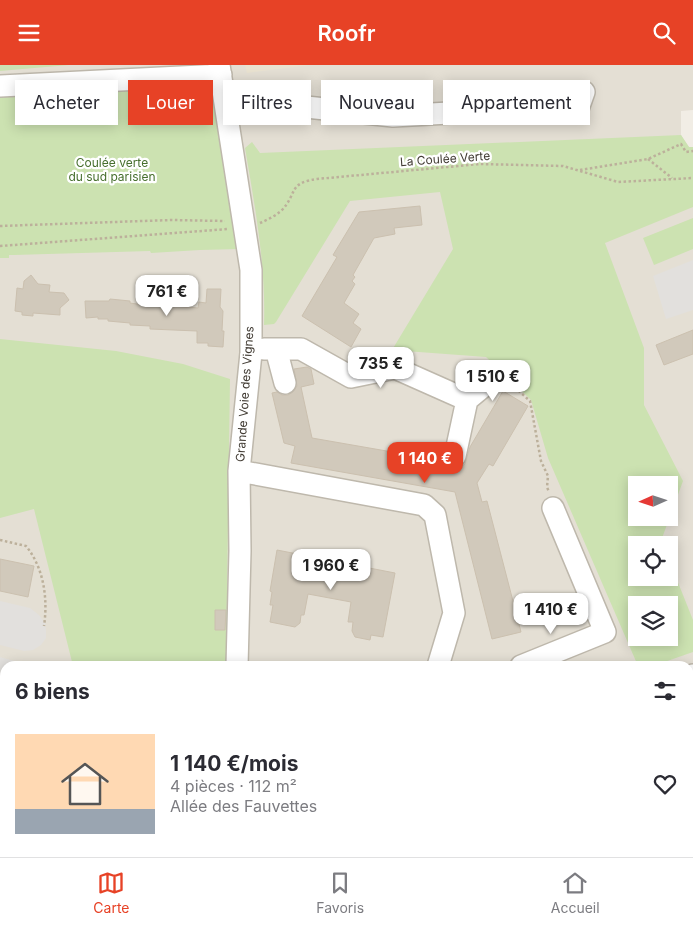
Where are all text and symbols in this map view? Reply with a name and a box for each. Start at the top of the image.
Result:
icon: menu [15,19,43,47]
icon: search [650,19,678,47]
text: Roofr [317,20,376,46]
chip: Acheter [15,80,118,125]
chip: Louer [128,80,213,125]
chip: Filtres [223,80,311,125]
chip: Nouveau [321,80,433,125]
chip: Appartement [443,80,590,125]
street label: La Coulée Verte [399,148,491,169]
park label: Coulée verte du sud parisien [68,155,156,184]
pin: 761 € [132,275,202,317]
text: 761 € [146,281,188,301]
street label: Grande Voie des Vignes [232,326,257,462]
pin: 735 € [346,347,416,389]
text: 735 € [359,353,403,373]
pin: 1 510 € [447,359,539,402]
text: 1 510 € [466,366,520,386]
pin: 1 140 € [379,441,471,484]
text: 1 140 € [398,448,452,468]
north arrow [628,476,678,526]
map controls [628,476,678,646]
button: locate [628,536,678,586]
pin: 1 960 € [285,549,377,591]
text: 1 960 € [303,555,360,575]
pin: 1 410 € [505,593,597,635]
button: layers [628,596,678,646]
text: 1 410 € [524,599,578,619]
icon: filters [651,677,679,705]
text: 6 biens [15,679,90,704]
text: 1 140 €/mois [170,751,298,776]
icon: home [55,754,115,814]
icon: heart [651,770,679,798]
text: 4 pièces · 112 m² [170,776,297,796]
text: Allée des Fauvettes [170,796,317,816]
tab: Carte [93,869,130,916]
tab: Favoris [316,869,364,916]
tab: Accueil [551,869,600,916]

